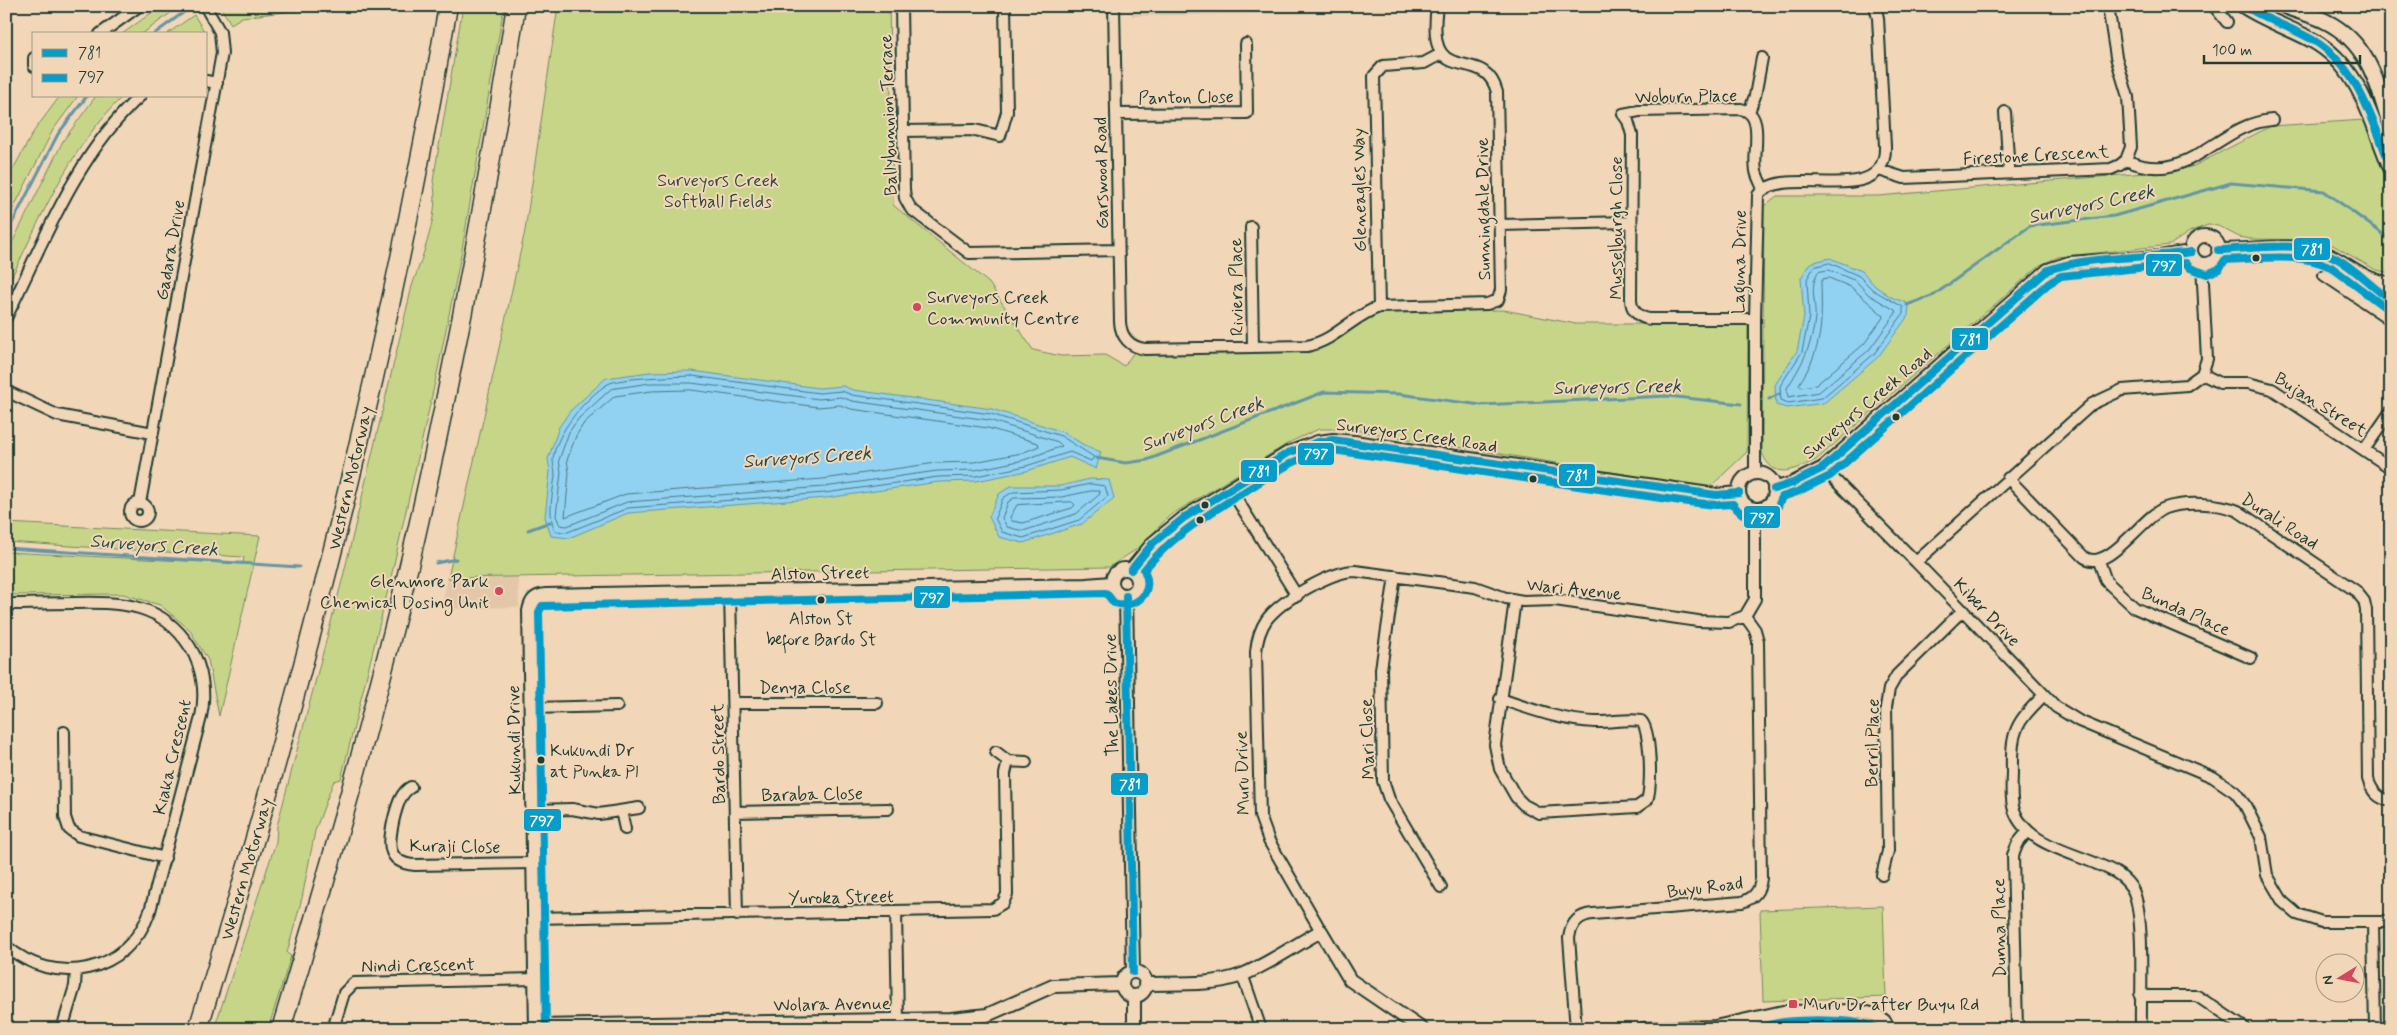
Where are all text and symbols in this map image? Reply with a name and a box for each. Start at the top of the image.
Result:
legend [32,32,208,98]
scale bar [2204,32,2361,64]
street label: Ballybunnion Terrace [874,34,904,196]
text: 100 m [2212,41,2252,61]
text: 781 [78,44,101,64]
text: 797 [78,68,104,88]
street label: Woburn Place [1635,84,1737,110]
street label: Panton Close [1138,85,1234,111]
street label: Garswood Road [1089,117,1115,229]
street label: Gleneagles Way [1347,128,1373,252]
street label: Sunningdale Drive [1471,137,1499,281]
street label: Firestone Crescent [1962,140,2110,172]
street label: Musselburgh Close [1605,156,1629,300]
park label: Surveyors Creek Softball Fields [657,169,779,214]
water label: Surveyors Creek [2026,179,2157,230]
street label: Gadara Drive [150,198,192,302]
street label: Laguna Drive [1727,210,1755,314]
line badge: 781 [2293,237,2331,261]
street label: Riviera Place [1224,238,1250,336]
text: 781 [2301,241,2323,259]
line badge: 797 [2145,253,2183,277]
unlabelled marker [2251,253,2261,263]
text: 797 [2152,257,2177,275]
place label: Surveyors Creek Community Centre [927,286,1079,331]
marker: Surveyors Creek Community Centre [911,301,923,313]
line badge: 781 [1951,327,1989,351]
text: 781 [1959,331,1981,349]
street label: Surveyors Creek Road [1798,342,1937,465]
street label: Bujan Street [2269,367,2372,443]
water label: Surveyors Creek [1553,374,1682,401]
water label: Surveyors Creek [1138,391,1268,458]
street label: Western Motorway [323,404,379,553]
unlabelled marker [1891,412,1901,422]
street label: Surveyors Creek Road [1335,413,1499,459]
water label: Surveyors Creek [742,441,873,474]
line badge: 797 [1297,442,1335,466]
text: 797 [1304,445,1329,463]
line badge: 781 [1240,459,1278,483]
text: 781 [1248,463,1270,481]
line badge: 781 [1558,463,1596,487]
text: 781 [1566,467,1588,485]
unlabelled marker [1528,474,1538,484]
street label: Durali Road [2236,488,2323,556]
unlabelled marker [1200,500,1210,510]
line badge: 797 [1743,505,1781,529]
text: 797 [1750,509,1775,527]
unlabelled marker [1195,515,1205,525]
water label: Surveyors Creek [89,529,219,562]
street label: Alston Street [771,561,870,587]
place label: Glenmore Park Chemical Dosing Unit [320,570,489,616]
street label: Wari Avenue [1525,573,1623,607]
street label: Kiber Drive [1947,573,2025,652]
street label: Bunda Place [2137,582,2234,642]
marker: Glenmore Park Chemical Dosing Unit [493,585,505,597]
line badge: 797 [913,585,951,609]
text: 797 [920,589,945,607]
marker: Alston St before Bardo St [816,595,826,605]
place label: Alston St before Bardo St [766,608,876,654]
street label: The Lakes Drive [1099,633,1125,757]
street label: Denya Close [759,676,851,700]
street label: Kukundi Drive [502,685,528,795]
street label: Kiaka Crescent [148,697,198,817]
street label: Mari Close [1355,698,1381,780]
street label: Berril Place [1860,698,1886,788]
street label: Bardo Street [706,703,732,805]
street label: Muru Drive [1230,730,1256,816]
place label: Kukundi Dr at Punka Pl [550,740,639,783]
marker: Kukundi Dr at Punka Pl [536,755,546,765]
line badge: 781 [1110,772,1149,796]
text: 781 [1119,776,1141,794]
street label: Baraba Close [761,782,863,808]
street label: Western Motorway [215,795,279,943]
line badge: 797 [523,808,562,832]
text: 797 [530,812,555,830]
street label: Kuraji Close [409,834,501,860]
street label: Buyu Road [1666,871,1745,905]
street label: Dunna Place [1987,878,2013,978]
street label: Yuroka Street [788,885,894,911]
north arrow [2314,952,2364,1002]
street label: Nindi Crescent [361,953,475,979]
text: N [2319,974,2338,986]
street label: Wolara Avenue [773,992,891,1018]
place label: Muru Dr after Buyu Rd [1803,993,1979,1017]
marker: Muru Dr after Buyu Rd [1787,998,1799,1010]

